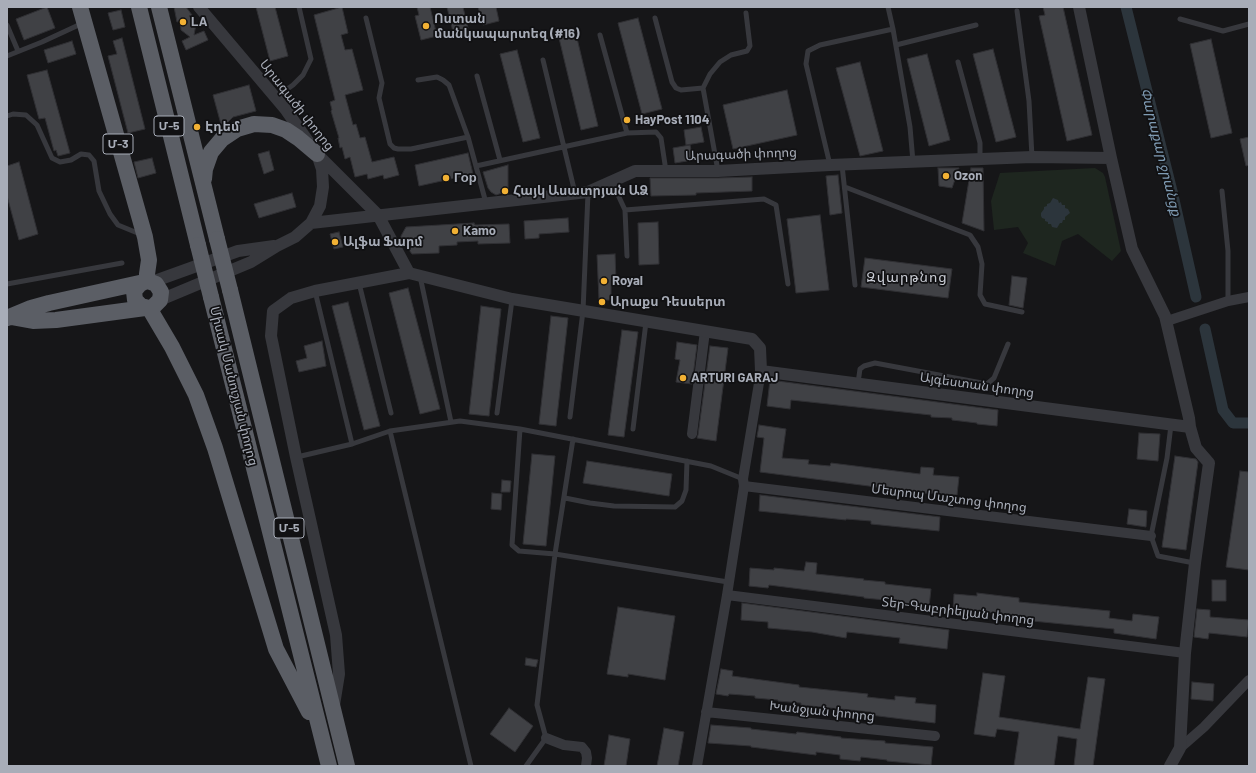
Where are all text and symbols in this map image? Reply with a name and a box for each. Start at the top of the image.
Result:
place label: Ոստան մանկապարտեզ (#16) [434,11,579,42]
place label: LA [191,14,207,30]
marker: LA [178,17,188,27]
marker: Ոստան մանկապարտեզ (#16) [421,21,431,31]
street label: Արագածի փողոց [256,56,338,154]
water label: Փարաքար ջրանցք [1137,86,1185,218]
place label: HayPost 1104 [635,112,710,128]
marker: HayPost 1104 [622,115,632,125]
road number: Մ-5 [154,116,184,136]
place label: Էդեմ [205,119,239,135]
marker: Էդեմ [192,122,202,132]
road number: Մ-3 [103,134,133,154]
street label: Արագածի փողոց [685,144,797,164]
place label: Ozon [954,168,982,184]
place label: Гор [454,170,477,186]
marker: Ozon [941,171,951,181]
marker: Гор [441,173,451,183]
place label: Հայկ Ասատրյան ԱՁ [513,183,648,199]
marker: Հայկ Ասատրյան ԱՁ [500,186,510,196]
place label: Kamo [463,223,496,239]
marker: Kamo [450,226,460,236]
place label: Ալֆա Ֆարմ [343,234,423,250]
marker: Ալֆա Ֆարմ [330,237,340,247]
district label: Զվարթնոց [866,269,948,285]
place label: Royal [612,273,643,289]
marker: Royal [599,276,609,286]
place label: Արաքս Դեսսերտ [610,294,726,310]
marker: Արաքս Դեսսերտ [597,297,607,307]
street label: Միսակ Մանուշյան փողոց [207,305,261,467]
street label: Այգեստան փողոց [919,369,1035,401]
place label: ARTURI GARAJ [691,370,778,386]
marker: ARTURI GARAJ [678,373,688,383]
street label: Մեսրոպ Մաշտոց փողոց [870,481,1028,515]
road number: Մ-5 [274,518,304,538]
street label: Տեր-Գաբրիելյան փողոց [881,594,1035,628]
street label: Խանջյան փողոց [769,698,875,724]

